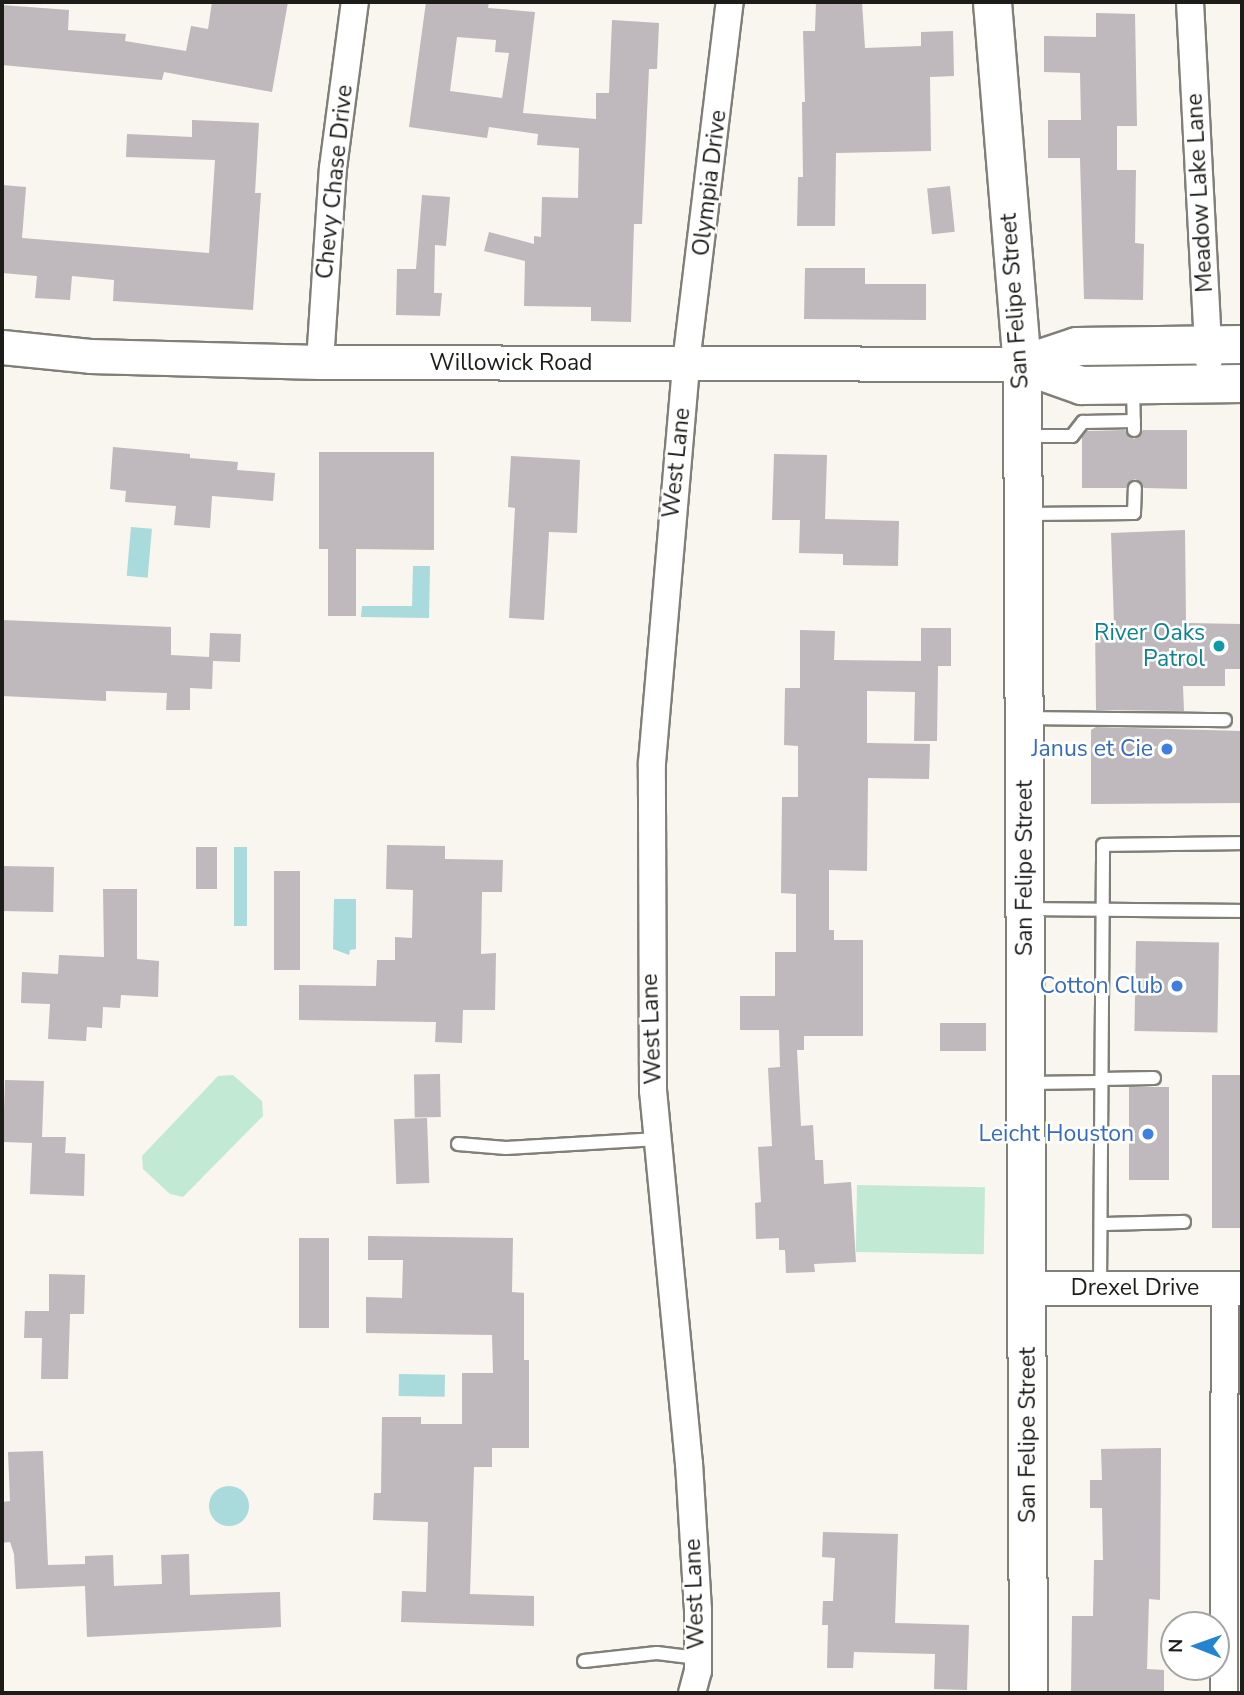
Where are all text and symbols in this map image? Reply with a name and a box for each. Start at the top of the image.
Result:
street label: Chevy Chase Drive [311,84,359,280]
street label: Meadow Lake Lane [1181,93,1219,293]
street label: Olympia Drive [687,108,733,258]
street label: San Felipe Street [995,212,1035,390]
street label: Willowick Road [429,349,593,377]
street label: West Lane [657,406,697,520]
place label: River Oaks Patrol [1094,619,1205,673]
marker: River Oaks Patrol [1211,638,1227,654]
place label: Janus et Cie [1031,735,1153,763]
marker: Janus et Cie [1159,741,1175,757]
street label: San Felipe Street [1011,780,1039,956]
place label: Cotton Club [1040,972,1163,1000]
street label: West Lane [636,973,668,1085]
marker: Cotton Club [1169,978,1185,994]
place label: Leicht Houston [978,1120,1134,1148]
marker: Leicht Houston [1140,1126,1156,1142]
street label: Drexel Drive [1071,1274,1199,1302]
street label: San Felipe Street [1014,1347,1042,1523]
street label: West Lane [679,1538,711,1650]
north arrow [1160,1611,1230,1681]
text: N [1163,1638,1189,1653]

